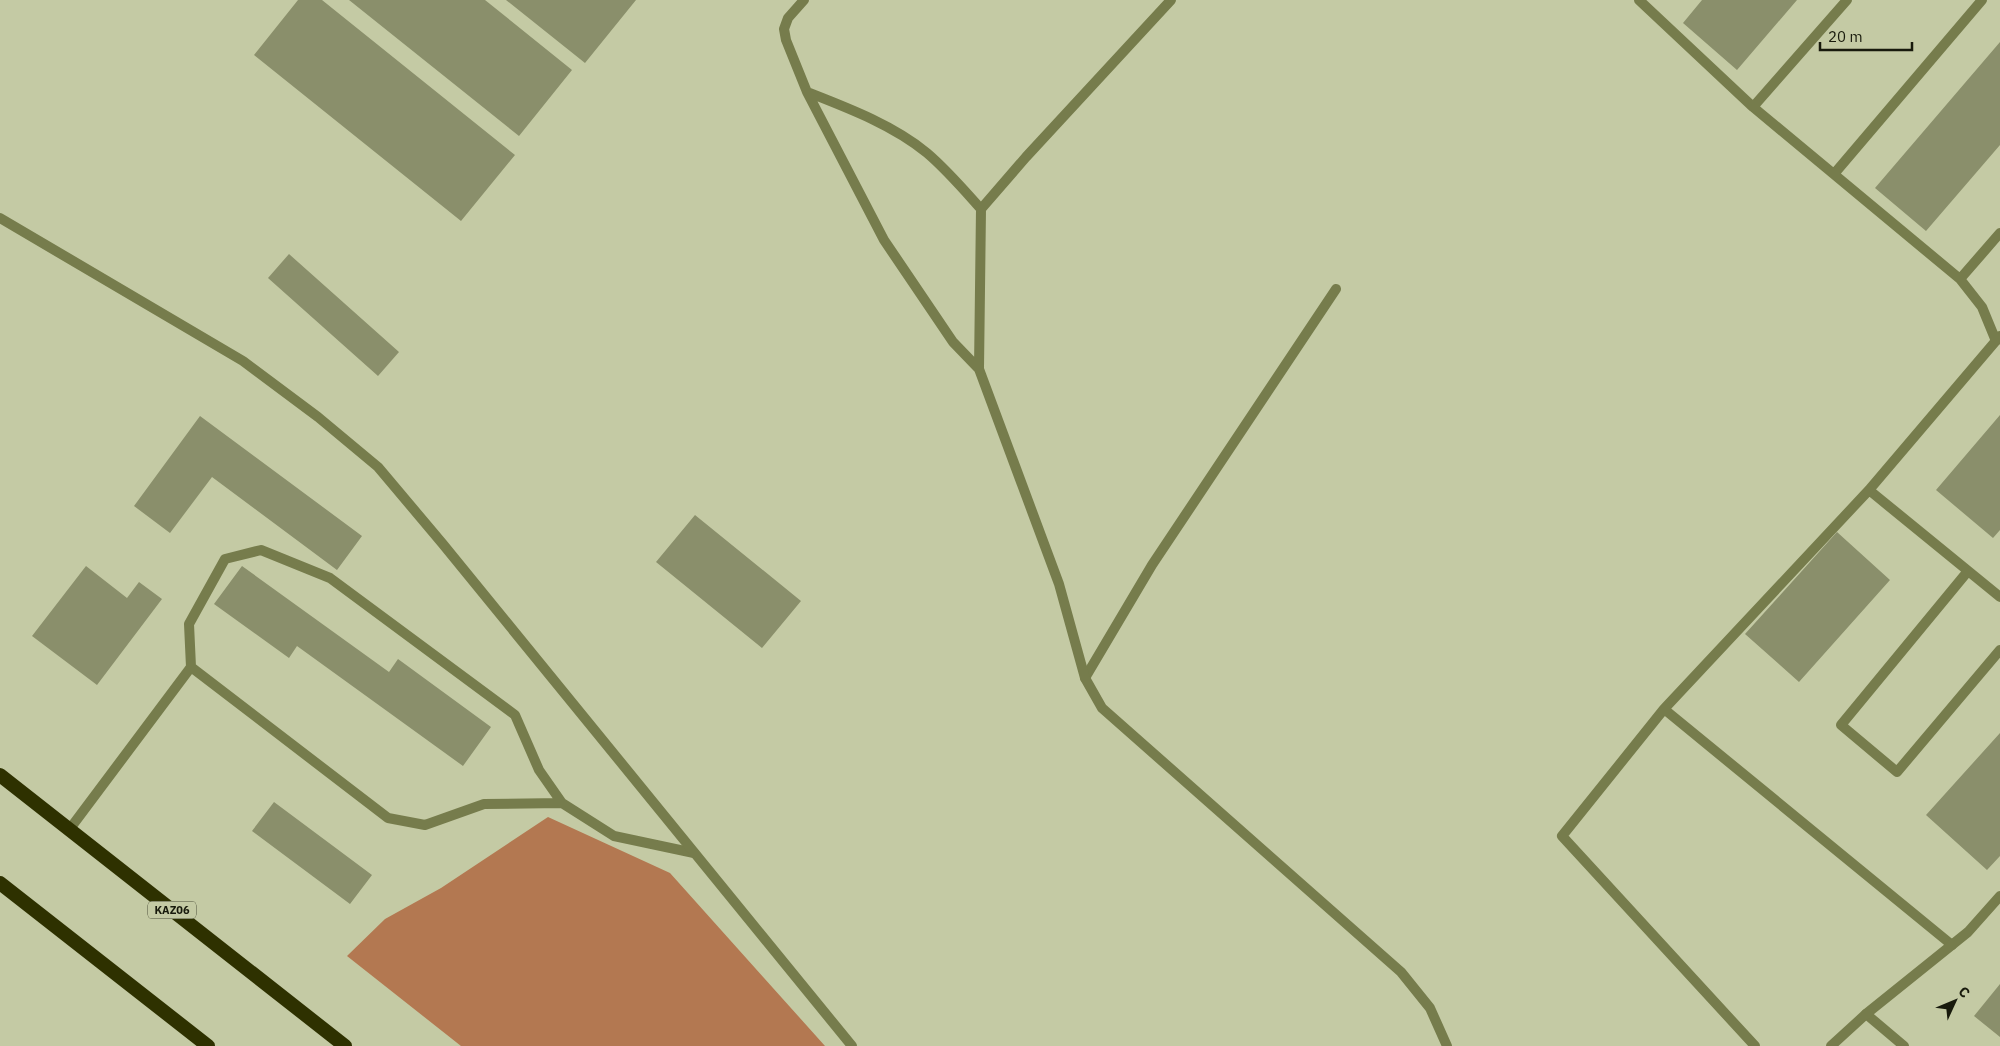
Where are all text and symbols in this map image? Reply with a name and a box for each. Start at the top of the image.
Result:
scale bar [1820,20,1912,52]
text: 20 m [1828,27,1863,46]
road number: KАZ06 [148,902,196,918]
north arrow [1930,976,1980,1026]
text: С [1955,982,1974,1002]

